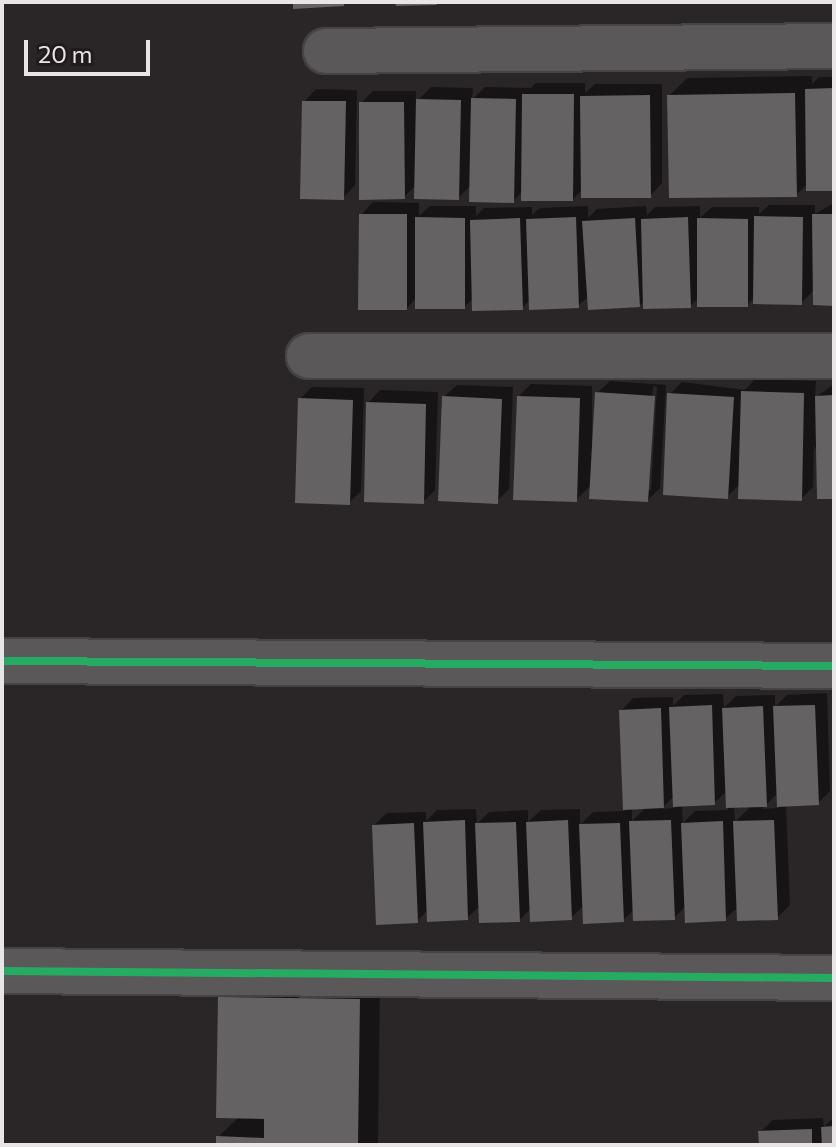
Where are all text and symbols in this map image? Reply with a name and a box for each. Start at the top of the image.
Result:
scale bar [28,24,154,74]
text: 20 m [38,39,92,68]

